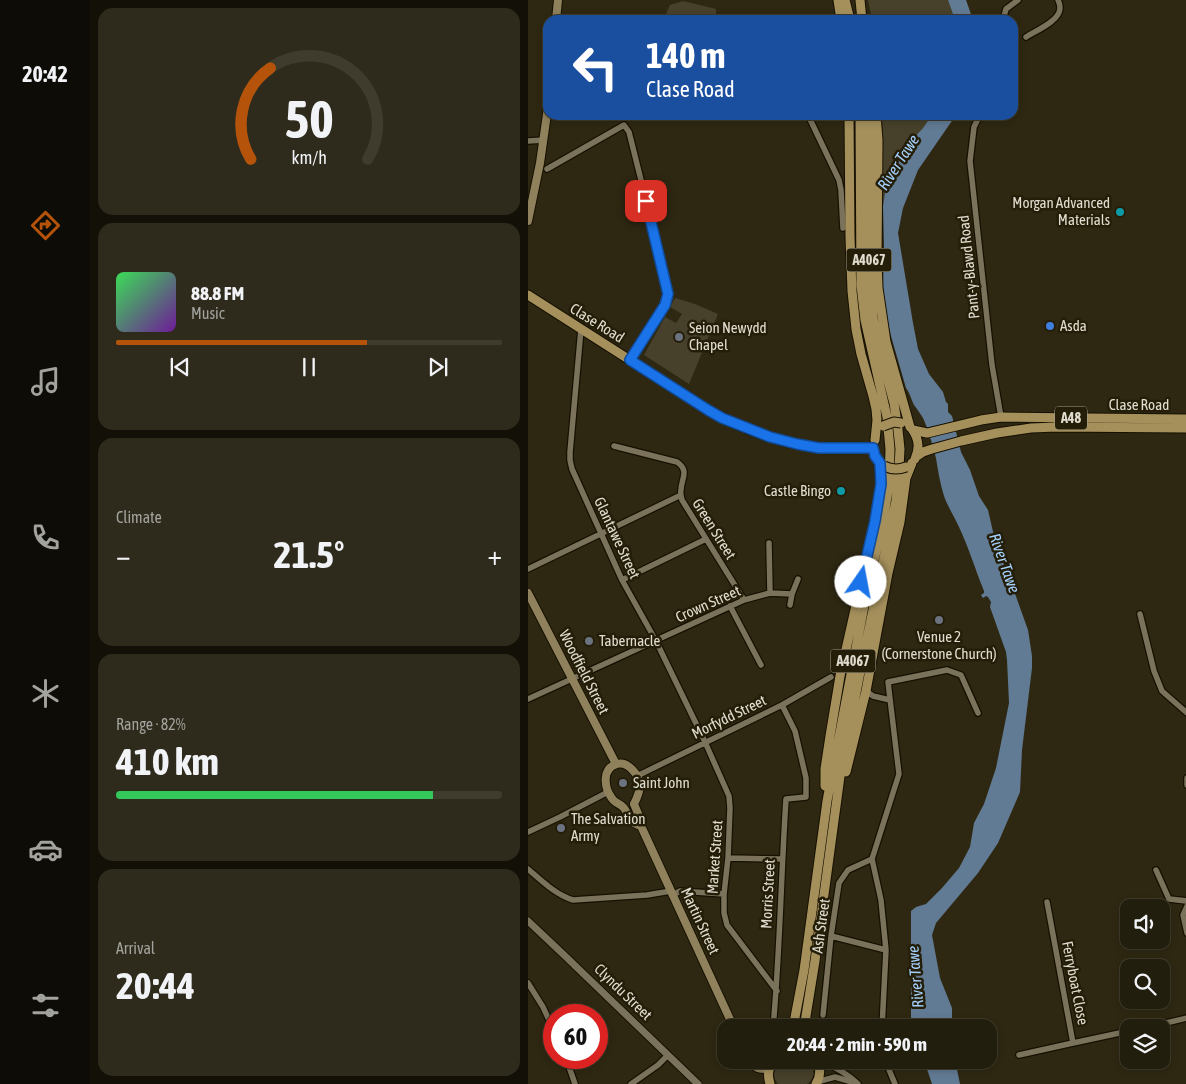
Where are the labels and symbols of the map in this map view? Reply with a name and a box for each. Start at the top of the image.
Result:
water label: River Tawe [873,131,923,193]
pin [625,180,667,222]
place label: Morgan Advanced Materials [1012,194,1110,228]
marker: Morgan Advanced Materials [1114,206,1126,218]
street label: Pant-y-Blawd Road [955,214,982,320]
road number: A4067 [846,248,892,272]
street label: Clase Road [567,299,627,346]
place label: Asda [1060,317,1087,334]
place label: Seion Newydd Chapel [689,319,767,353]
marker: Asda [1044,320,1056,332]
marker: Seion Newydd Chapel [673,331,685,343]
street label: Clase Road [1109,396,1169,413]
road number: A48 [1055,406,1087,429]
place label: Castle Bingo [764,482,831,499]
marker: Castle Bingo [835,485,847,497]
street label: Glantawe Street [591,494,644,581]
street label: Green Street [689,495,740,562]
water label: River Tawe [986,531,1024,595]
position arrow [834,555,886,607]
street label: Crown Street [673,582,743,625]
marker: Venue 2 (Cornerstone Church) [933,614,945,626]
street label: Woodfield Street [556,627,613,717]
place label: Venue 2 (Cornerstone Church) [881,628,997,662]
place label: Tabernacle [599,632,660,649]
marker: Tabernacle [583,635,595,647]
road number: A4067 [830,649,876,672]
street label: Morfydd Street [689,691,769,742]
place label: Saint John [633,774,690,791]
marker: Saint John [617,777,629,789]
place label: The Salvation Army [571,810,646,844]
street label: Market Street [703,820,726,894]
marker: The Salvation Army [555,822,567,834]
street label: Morris Street [757,859,778,929]
street label: Martin Street [678,885,723,957]
street label: Ash Street [808,898,833,954]
street label: Ferryboat Close [1059,940,1092,1026]
water label: River Tawe [903,945,927,1009]
street label: Clyndu Street [591,960,656,1023]
speed limit sign: 60 [543,1004,608,1069]

